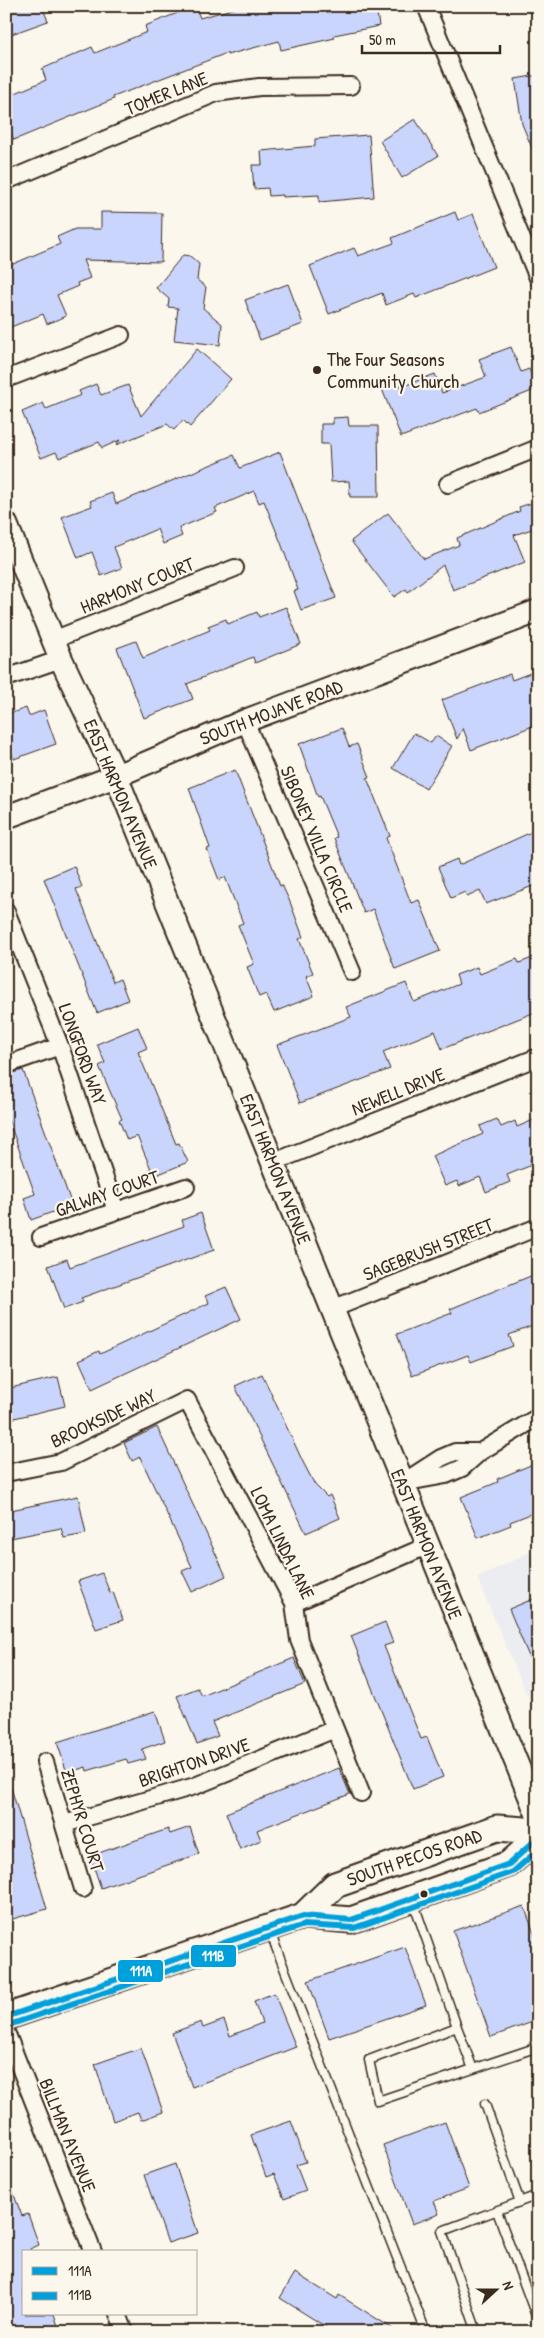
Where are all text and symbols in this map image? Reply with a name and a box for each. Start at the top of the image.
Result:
scale bar [362,22,499,54]
text: 50 m [369,29,396,50]
street label: TOMER LANE [121,64,212,121]
place label: The Four Seasons Community Church [327,346,459,394]
marker: The Four Seasons Community Church [311,364,323,376]
street label: HARMONY COURT [76,550,199,620]
street label: SOUTH MOJAVE ROAD [196,673,346,751]
street label: EAST HARMON AVENUE [78,715,164,873]
street label: SIBONEY VILLA CIRCLE [274,762,360,917]
street label: LONGFORD WAY [53,1000,114,1109]
street label: NEWELL DRIVE [348,1060,449,1121]
street label: EAST HARMON AVENUE [234,1090,318,1249]
street label: GALWAY COURT [52,1163,163,1223]
street label: SAGEBRUSH STREET [359,1211,498,1287]
street label: BROOKSIDE WAY [46,1382,161,1454]
street label: EAST HARMON AVENUE [385,1465,469,1624]
street label: LOMA LINDA LANE [245,1483,322,1604]
street label: BRIGHTON DRIVE [135,1731,254,1793]
street label: ZEPHYR COURT [55,1765,111,1876]
street label: SOUTH PECOS ROAD [343,1822,485,1892]
unlabelled marker [419,1889,429,1899]
line badge: 111B [190,1944,237,1968]
text: 111B [202,1946,224,1965]
line badge: 111A [117,1959,164,1983]
text: 111A [130,1961,152,1980]
street label: BILLMAN AVENUE [33,2074,103,2196]
legend [22,2250,198,2316]
text: 111A [68,2260,92,2281]
north arrow [472,2266,522,2316]
text: N [498,2278,519,2293]
text: 111B [68,2284,92,2305]

